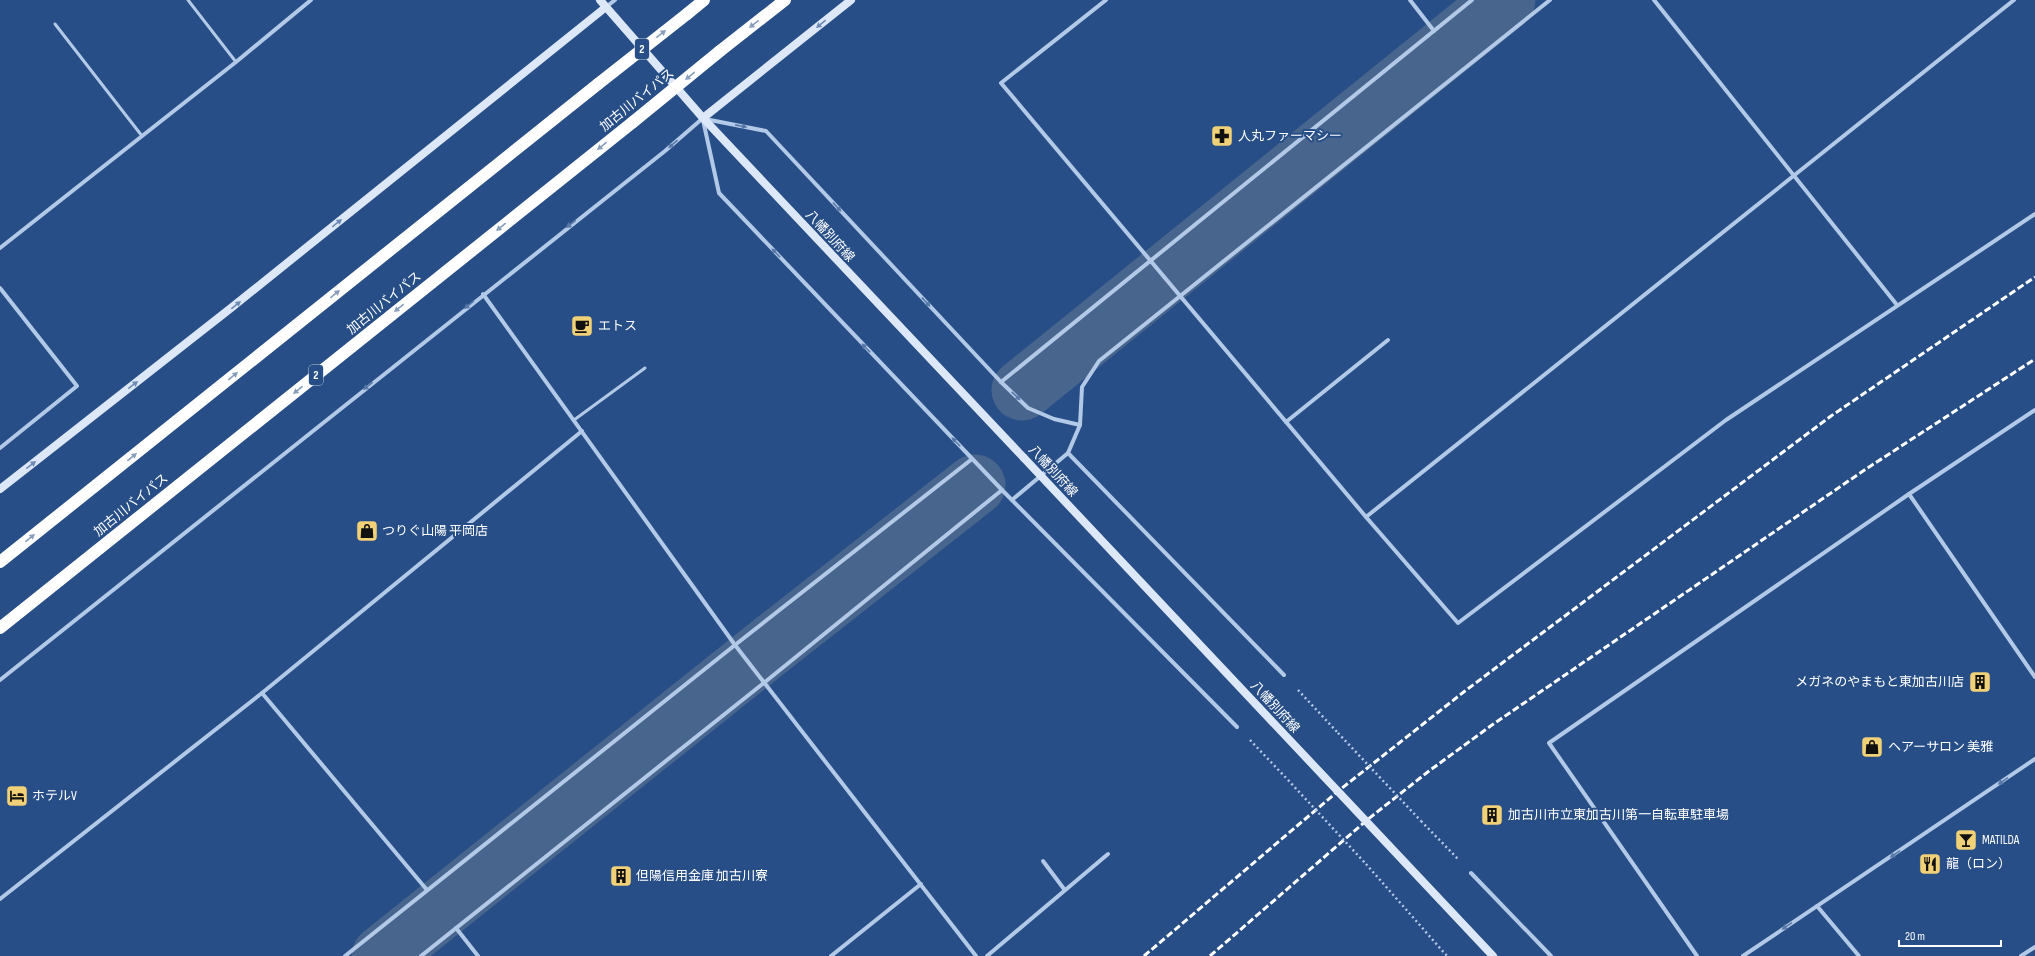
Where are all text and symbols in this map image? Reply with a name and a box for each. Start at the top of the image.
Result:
one-way arrow [749,20,760,28]
one-way arrow [815,20,826,29]
one-way arrow [656,29,667,38]
road number: 2 [635,39,649,59]
street label: 加古川バイパス [597,65,677,135]
one-way arrow [684,71,695,80]
one-way arrow [735,123,747,129]
pharmacy icon: 人丸ファーマシー [1209,123,1235,149]
place label: 人丸ファーマシー [1238,128,1342,144]
one-way arrow [668,139,679,148]
one-way arrow [597,142,608,150]
one-way arrow [833,202,842,212]
street label: 八幡別府線 [802,207,858,265]
one-way arrow [332,219,343,228]
one-way arrow [566,220,577,229]
one-way arrow [495,223,506,232]
one-way arrow [772,248,781,258]
street label: 加古川バイパス [344,268,424,338]
one-way arrow [329,290,340,299]
one-way arrow [921,297,931,307]
one-way arrow [230,300,241,309]
one-way arrow [464,301,475,309]
one-way arrow [394,304,404,313]
cafe icon: エトス [569,313,595,339]
place label: エトス [598,318,637,334]
one-way arrow [861,343,871,353]
road number: 2 [309,365,323,385]
one-way arrow [228,371,239,380]
one-way arrow [128,380,139,389]
one-way arrow [362,382,373,390]
one-way arrow [292,385,303,394]
one-way arrow [1011,391,1021,401]
one-way arrow [951,437,960,447]
street label: 八幡別府線 [1025,442,1081,500]
one-way arrow [126,452,137,461]
one-way arrow [25,460,36,469]
street label: 加古川バイパス [91,470,171,540]
shop icon: つりぐ山陽 平岡店 [354,518,380,544]
place label: つりぐ山陽 平岡店 [382,523,488,539]
one-way arrow [25,534,36,542]
building icon: メガネのやまもと東加古川店 [1967,669,1993,695]
place label: メガネのやまもと東加古川店 [1795,674,1964,690]
street label: 八幡別府線 [1247,678,1303,736]
shop icon: ヘアーサロン 美雅 [1859,734,1885,760]
place label: ヘアーサロン 美雅 [1888,739,1993,755]
one-way arrow [1997,777,2008,785]
hotel icon: ホテルV [4,783,30,809]
place label: ホテルV [32,788,77,804]
building icon: 加古川市立東加古川第一自転車駐車場 [1479,802,1505,828]
place label: 加古川市立東加古川第一自転車駐車場 [1508,807,1729,823]
bar icon: MATILDA [1953,827,1979,853]
place label: MATILDA [1982,832,2020,848]
one-way arrow [1890,850,1900,858]
restaurant icon: 龍（ロン） [1917,851,1943,877]
place label: 龍（ロン） [1946,856,2011,872]
building icon: 但陽信用金庫 加古川寮 [608,863,634,889]
place label: 但陽信用金庫 加古川寮 [636,868,768,884]
one-way arrow [1782,922,1792,930]
scale bar [1899,922,2001,948]
text: 20 m [1905,929,1925,944]

